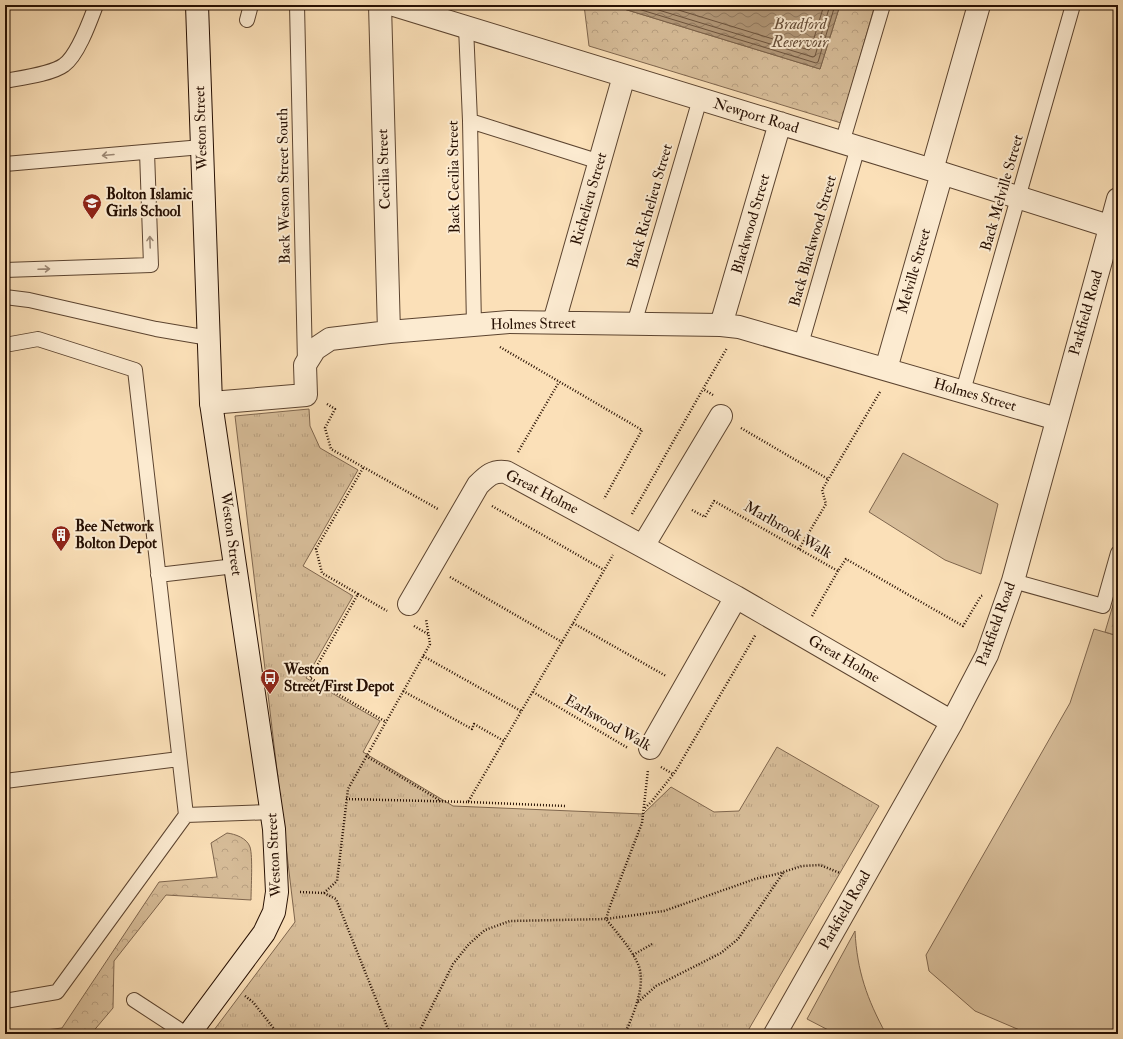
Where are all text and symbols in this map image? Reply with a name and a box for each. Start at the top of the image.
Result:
water label: Bradford Reservoir [771,14,829,52]
street label: Weston Street [190,85,212,172]
street label: Newport Road [711,94,802,139]
street label: Back Weston Street South [273,108,295,264]
street label: Back Cecilia Street [444,120,464,234]
street label: Cecilia Street [373,128,395,210]
street label: Back Melville Street [976,132,1028,253]
street label: Back Richelieu Street [623,142,677,270]
street label: Richelieu Street [567,150,611,248]
one-way arrow [102,151,115,159]
street label: Blackwood Street [728,172,774,276]
street label: Back Blackwood Street [785,173,841,309]
place label: Bolton Islamic Girls School [106,185,193,221]
school or university icon: Bolton Islamic Girls School [81,192,103,220]
street label: Melville Street [893,226,935,316]
one-way arrow [146,236,154,249]
one-way arrow [37,265,50,273]
street label: Parkfield Road [1065,268,1107,358]
street label: Holmes Street [490,314,576,334]
street label: Holmes Street [931,374,1019,416]
street label: Great Holme [502,465,582,519]
street label: Weston Street [216,490,246,577]
street label: Marlbrook Walk [741,497,835,563]
place label: Bee Network Bolton Depot [75,517,157,554]
building icon: Bee Network Bolton Depot [50,524,72,552]
street label: Parkfield Road [972,579,1020,668]
street label: Great Holme [805,631,883,687]
place label: Weston Street/First Depot [283,660,394,697]
bus stop icon: Weston Street/First Depot [259,667,281,695]
street label: Earlswood Walk [561,691,655,755]
street label: Weston Street [262,812,286,899]
street label: Parkfield Road [815,867,875,953]

